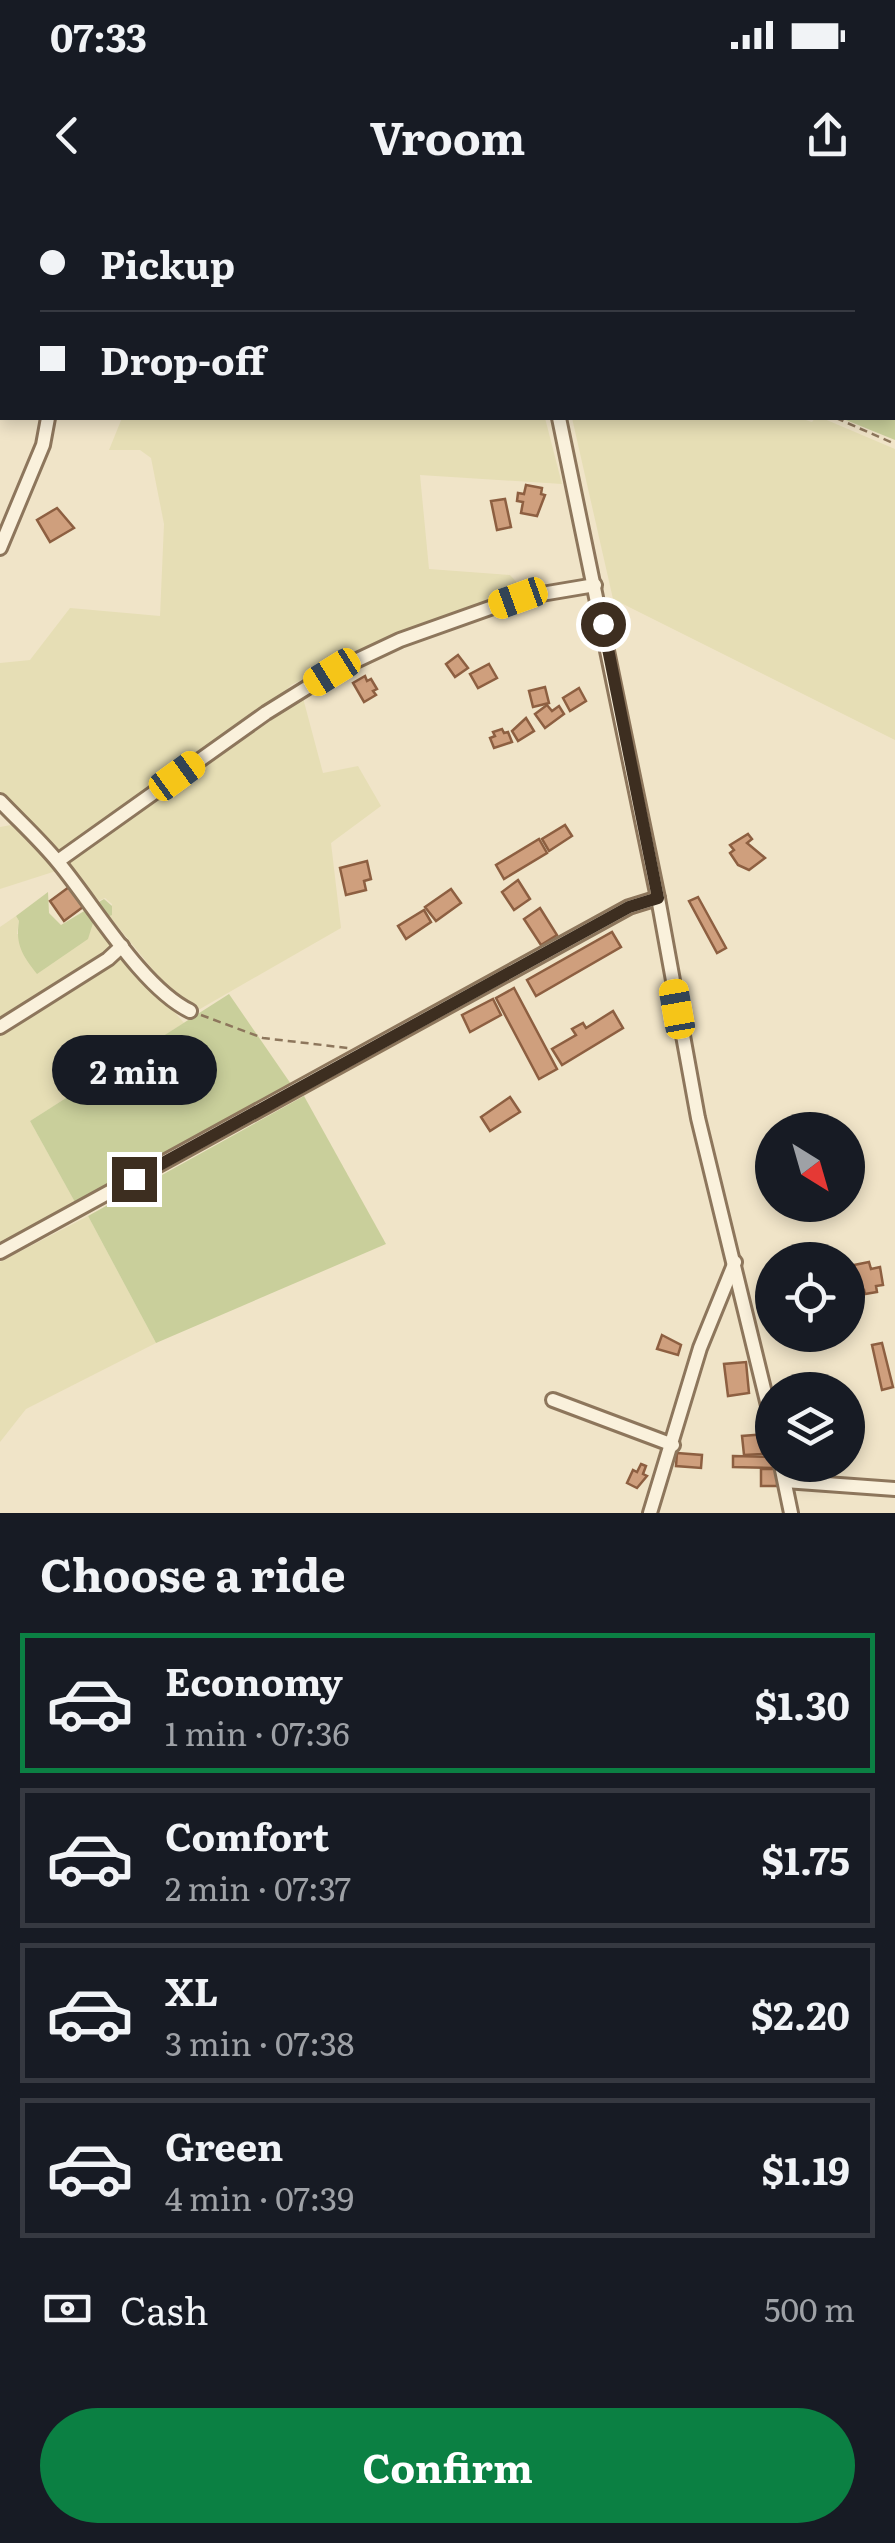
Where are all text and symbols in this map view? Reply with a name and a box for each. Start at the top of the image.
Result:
text: 07:33 [50,7,147,64]
text: Vroom [370,102,525,169]
icon: back [40,108,95,163]
icon: share [800,108,855,163]
text: Pickup [100,234,235,291]
text: Drop-off [100,330,265,387]
car [485,574,551,622]
route start [581,602,626,647]
car [299,643,365,701]
car [144,746,210,806]
car [657,977,697,1041]
callout: 2 min [52,1034,216,1104]
text: 2 min [90,1046,179,1094]
north arrow [755,1112,865,1222]
map controls [755,1112,865,1482]
route end [112,1157,157,1202]
button: locate [755,1242,865,1352]
button: layers [755,1372,865,1482]
text: Choose a ride [40,1539,346,1606]
text: Economy [165,1651,343,1708]
icon: car [45,1658,135,1748]
text: $1.30 [755,1675,850,1732]
text: 1 min · 07:36 [165,1708,350,1756]
text: Comfort [165,1806,329,1863]
icon: car [45,1813,135,1903]
text: $1.75 [761,1830,850,1887]
text: 2 min · 07:37 [165,1863,351,1911]
text: XL [165,1961,218,2018]
icon: car [45,1968,135,2058]
text: $2.20 [751,1985,850,2042]
text: 3 min · 07:38 [165,2018,354,2066]
text: Green [165,2116,283,2173]
icon: car [45,2123,135,2213]
text: $1.19 [762,2140,850,2197]
text: 4 min · 07:39 [165,2173,354,2221]
text: Cash [120,2280,209,2337]
icon: cash [40,2281,95,2336]
text: 500 m [764,2284,855,2332]
button: Confirm [40,2408,855,2523]

